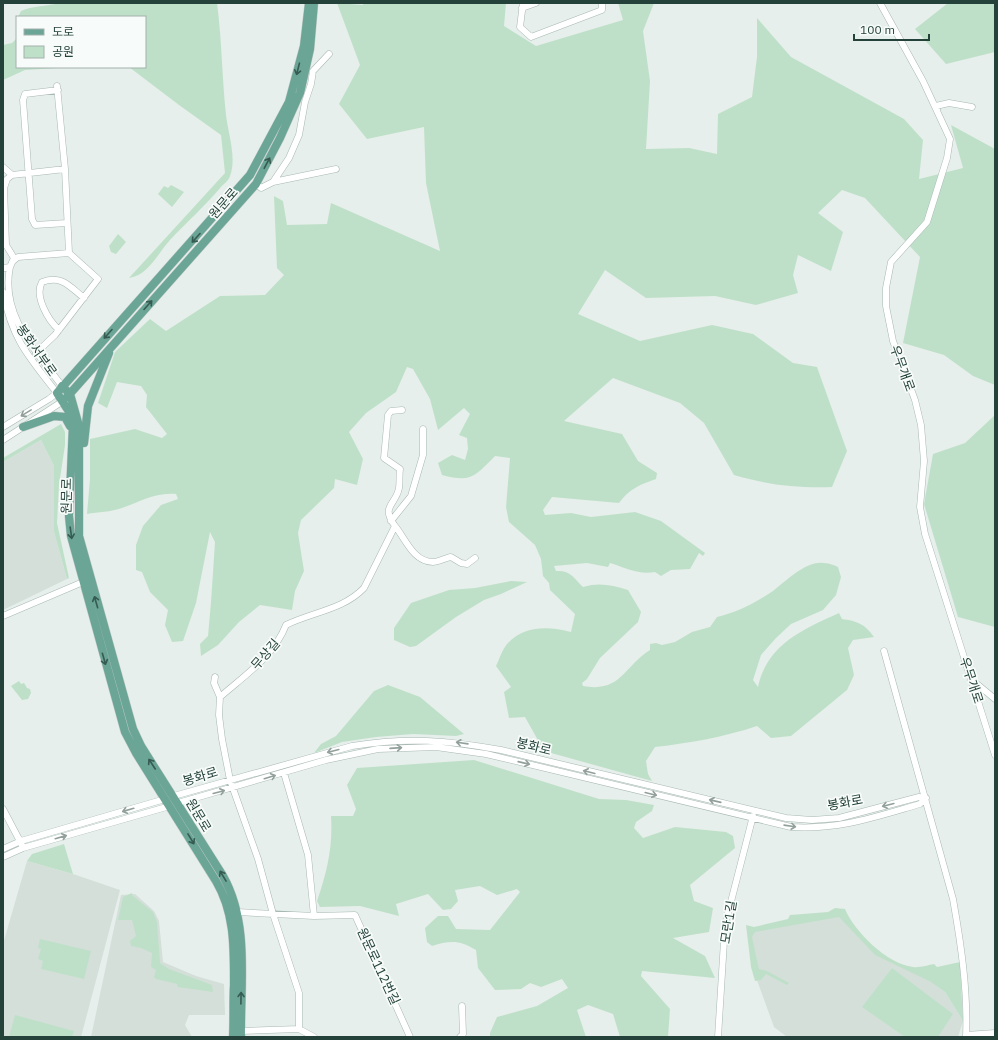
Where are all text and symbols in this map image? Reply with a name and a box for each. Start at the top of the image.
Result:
legend [16,16,146,68]
scale bar [854,16,929,42]
text: 100 m [860,22,895,37]
text: 도로 [52,24,74,39]
text: 공원 [52,44,74,59]
one-way arrow [294,62,302,75]
one-way arrow [264,157,272,169]
street label: 원문로 [205,184,242,222]
one-way arrow [191,233,201,243]
one-way arrow [144,300,153,311]
street label: 봉화서부로 [12,321,61,380]
one-way arrow [104,329,113,339]
street label: 우무개로 [886,343,919,394]
one-way arrow [21,409,32,417]
street label: 원문로 [58,478,75,514]
one-way arrow [67,526,75,539]
one-way arrow [92,596,99,609]
street label: 무상길 [247,635,284,673]
one-way arrow [101,652,108,665]
street label: 우무개로 [956,655,987,706]
street label: 봉화로 [514,734,553,759]
one-way arrow [456,739,469,747]
one-way arrow [389,744,402,751]
one-way arrow [327,747,340,755]
one-way arrow [148,758,156,770]
one-way arrow [518,760,531,768]
street label: 봉화로 [180,763,220,790]
one-way arrow [582,767,595,775]
one-way arrow [263,773,276,780]
one-way arrow [212,788,225,796]
one-way arrow [644,791,657,799]
street label: 봉화로 [826,791,864,814]
street label: 원문로 [182,795,215,835]
one-way arrow [709,797,722,805]
one-way arrow [882,802,895,809]
one-way arrow [122,807,135,814]
one-way arrow [784,822,797,830]
one-way arrow [54,833,67,841]
one-way arrow [188,833,196,845]
one-way arrow [219,870,227,882]
street label: 모란1길 [717,899,740,945]
street label: 원문로112번길 [353,925,404,1008]
one-way arrow [237,992,245,1005]

